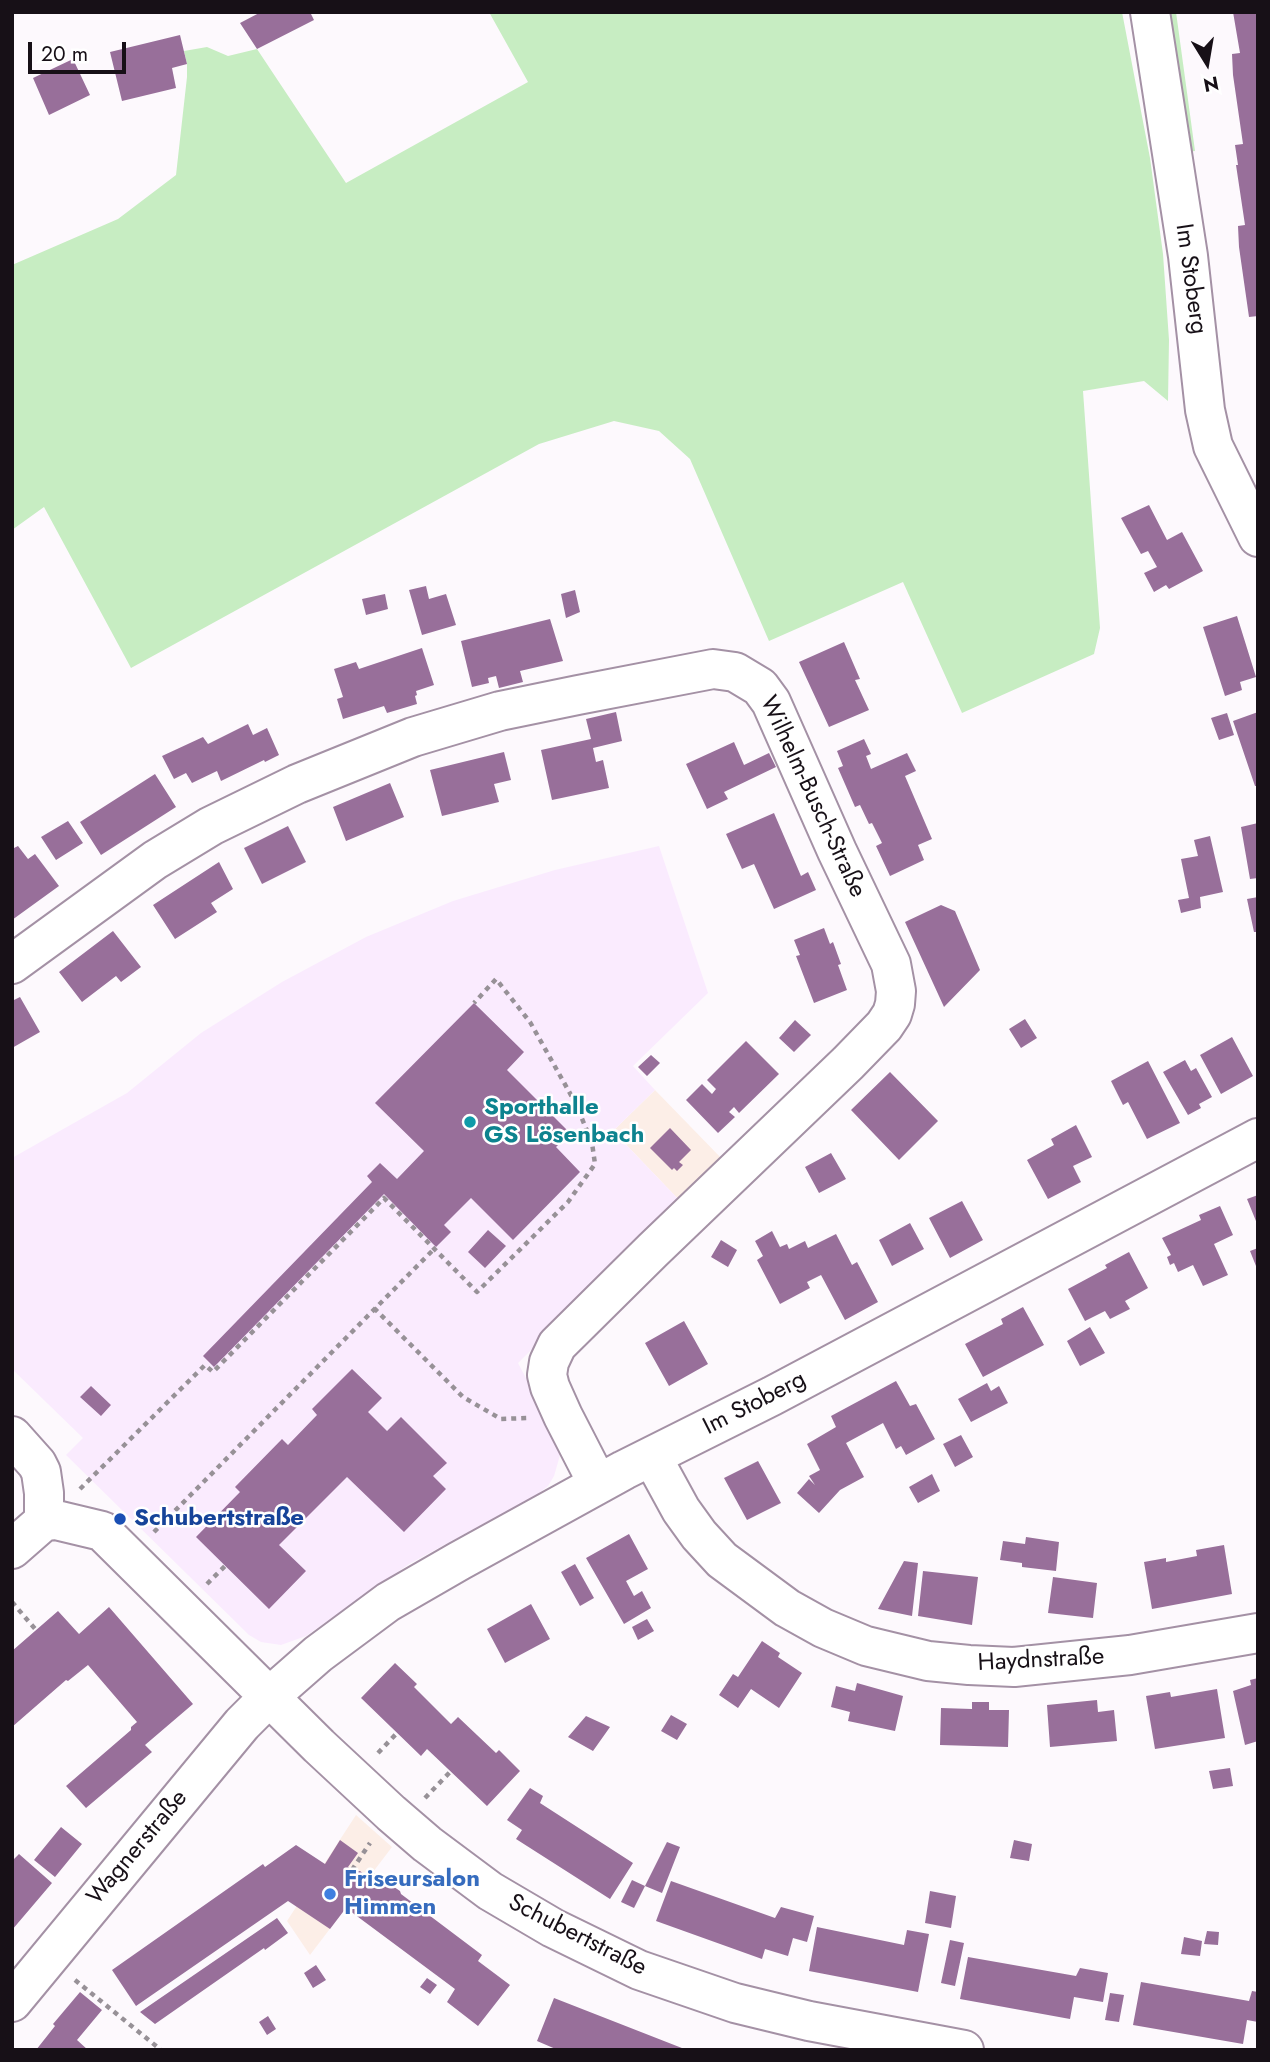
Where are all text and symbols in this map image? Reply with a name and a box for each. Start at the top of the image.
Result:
scale bar [32,28,130,72]
north arrow [1172,28,1242,98]
text: 20 m [41,39,88,69]
text: N [1201,69,1221,99]
street label: Im Stoberg [1168,222,1212,336]
street label: Wilhelm-Busch-Straße [753,692,871,902]
place label: Sporthalle GS Lösenbach [484,1094,644,1150]
marker: Sporthalle GS Lösenbach [462,1114,478,1130]
street label: Im Stoberg [699,1366,811,1442]
place label: Schubertstraße [134,1505,304,1533]
marker: Schubertstraße [112,1511,128,1527]
street label: Haydnstraße [977,1643,1105,1679]
street label: Wagnerstraße [82,1785,194,1911]
place label: Friseursalon Himmen [344,1866,480,1922]
marker: Friseursalon Himmen [322,1886,338,1902]
street label: Schubertstraße [503,1889,651,1983]

